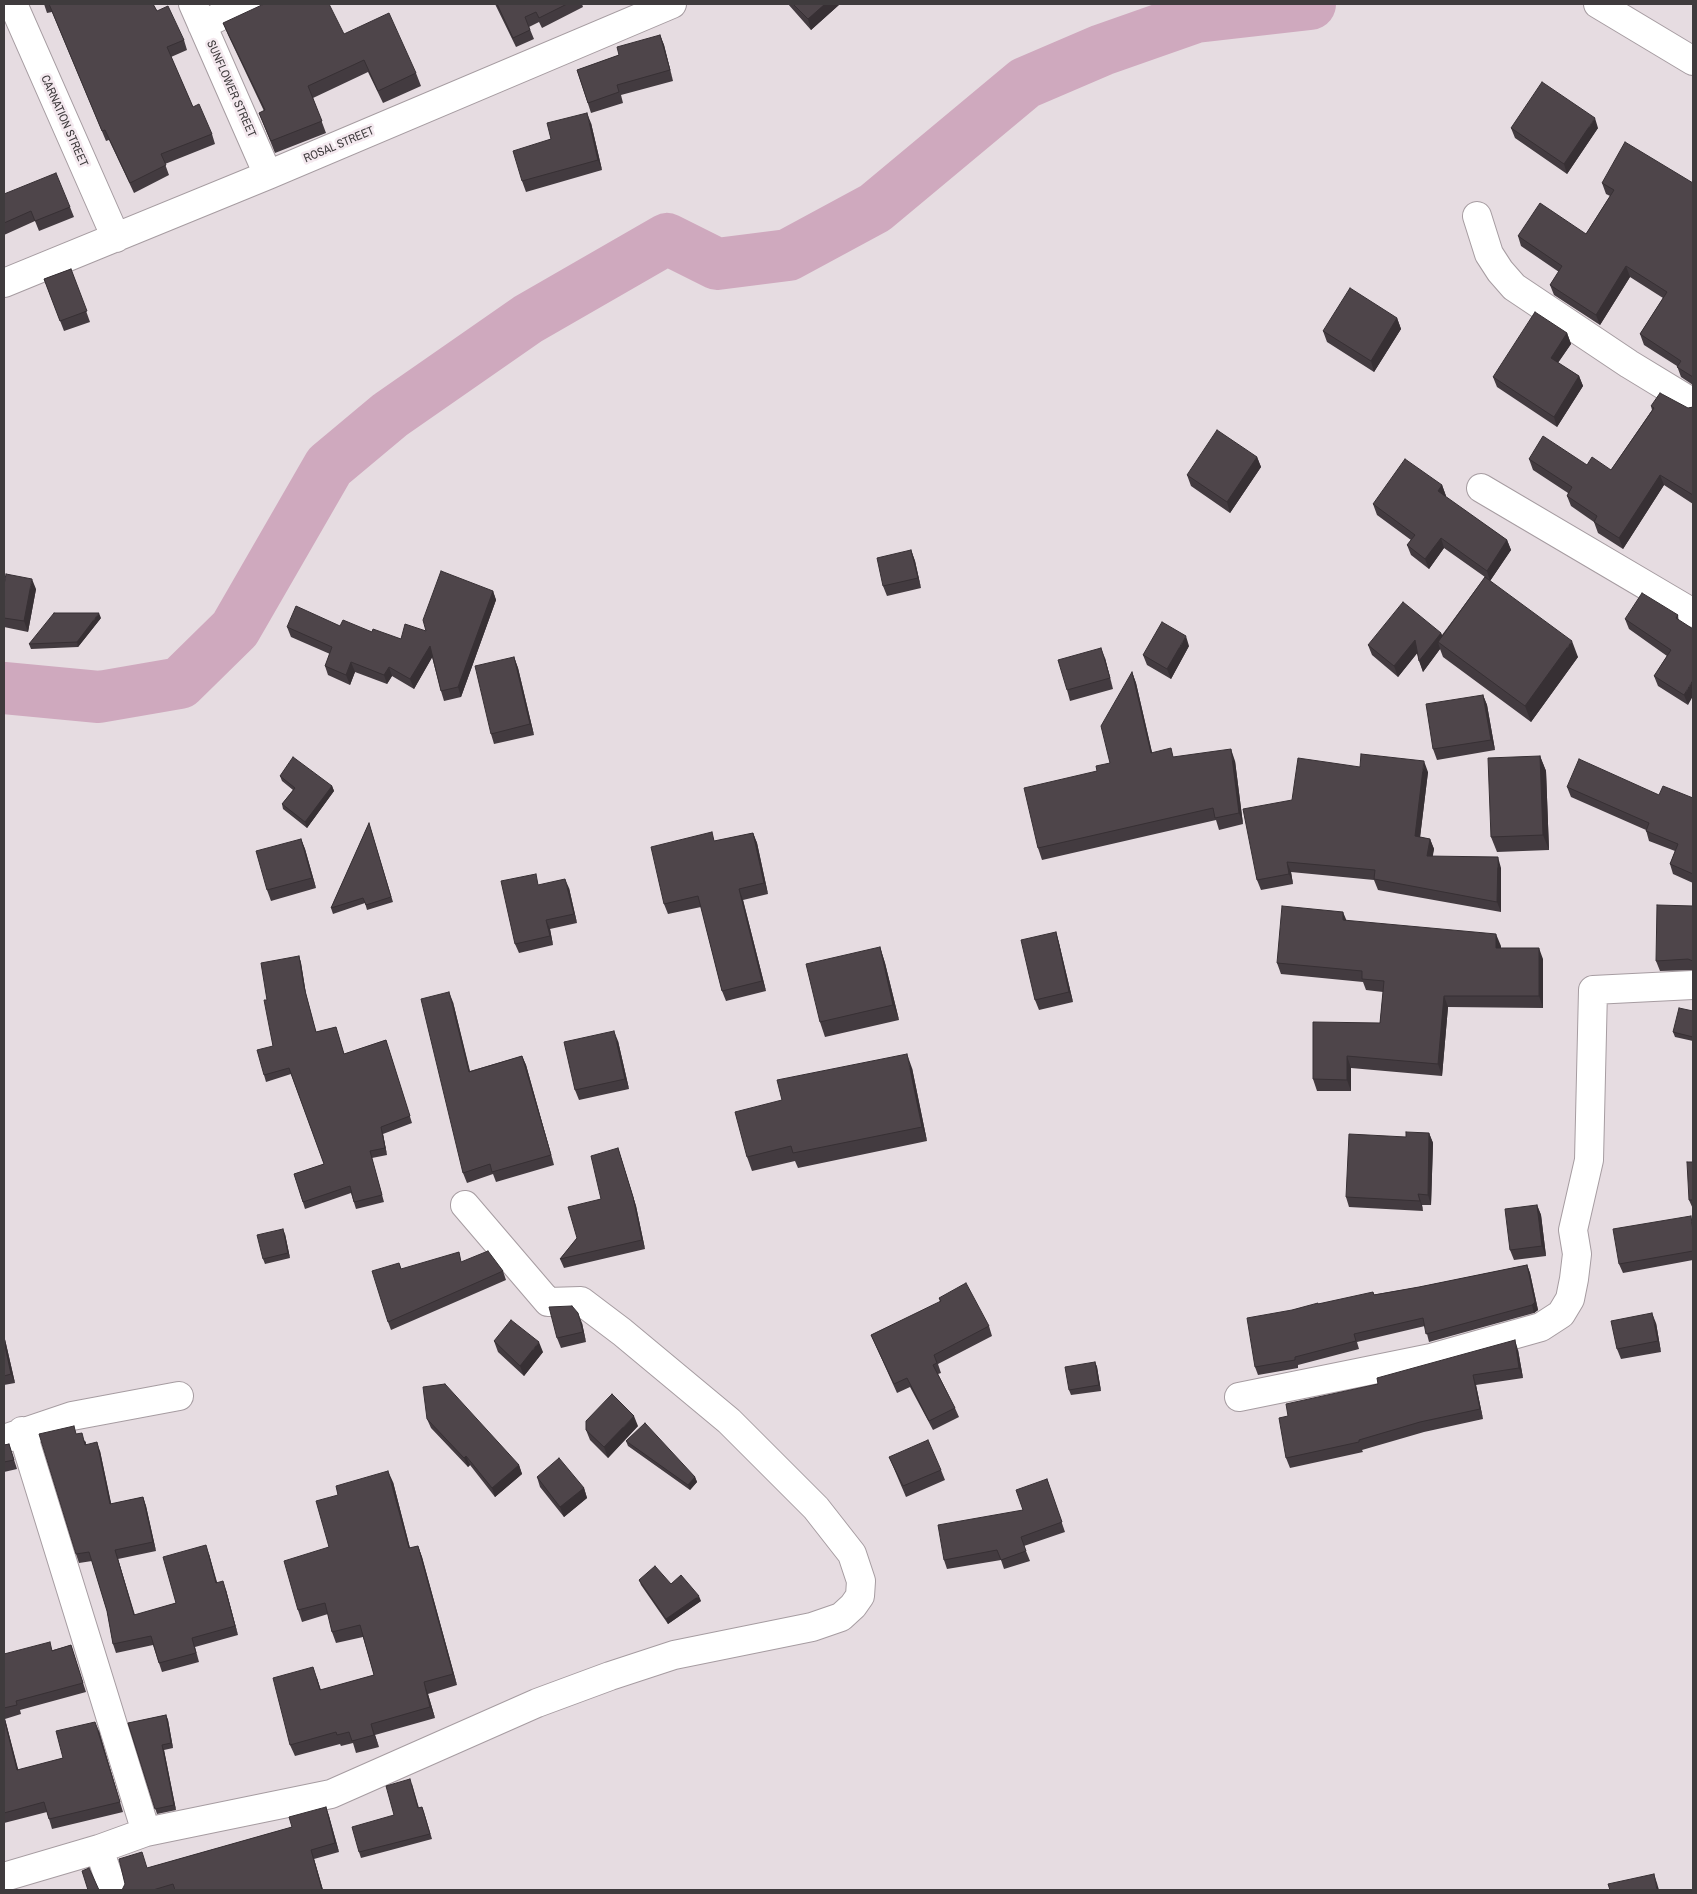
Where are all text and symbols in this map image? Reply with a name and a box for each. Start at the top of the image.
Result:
street label: SUNFLOWER STREET [203,38,259,140]
street label: CARNATION STREET [37,73,91,169]
street label: ROSAL STREET [302,124,376,166]

